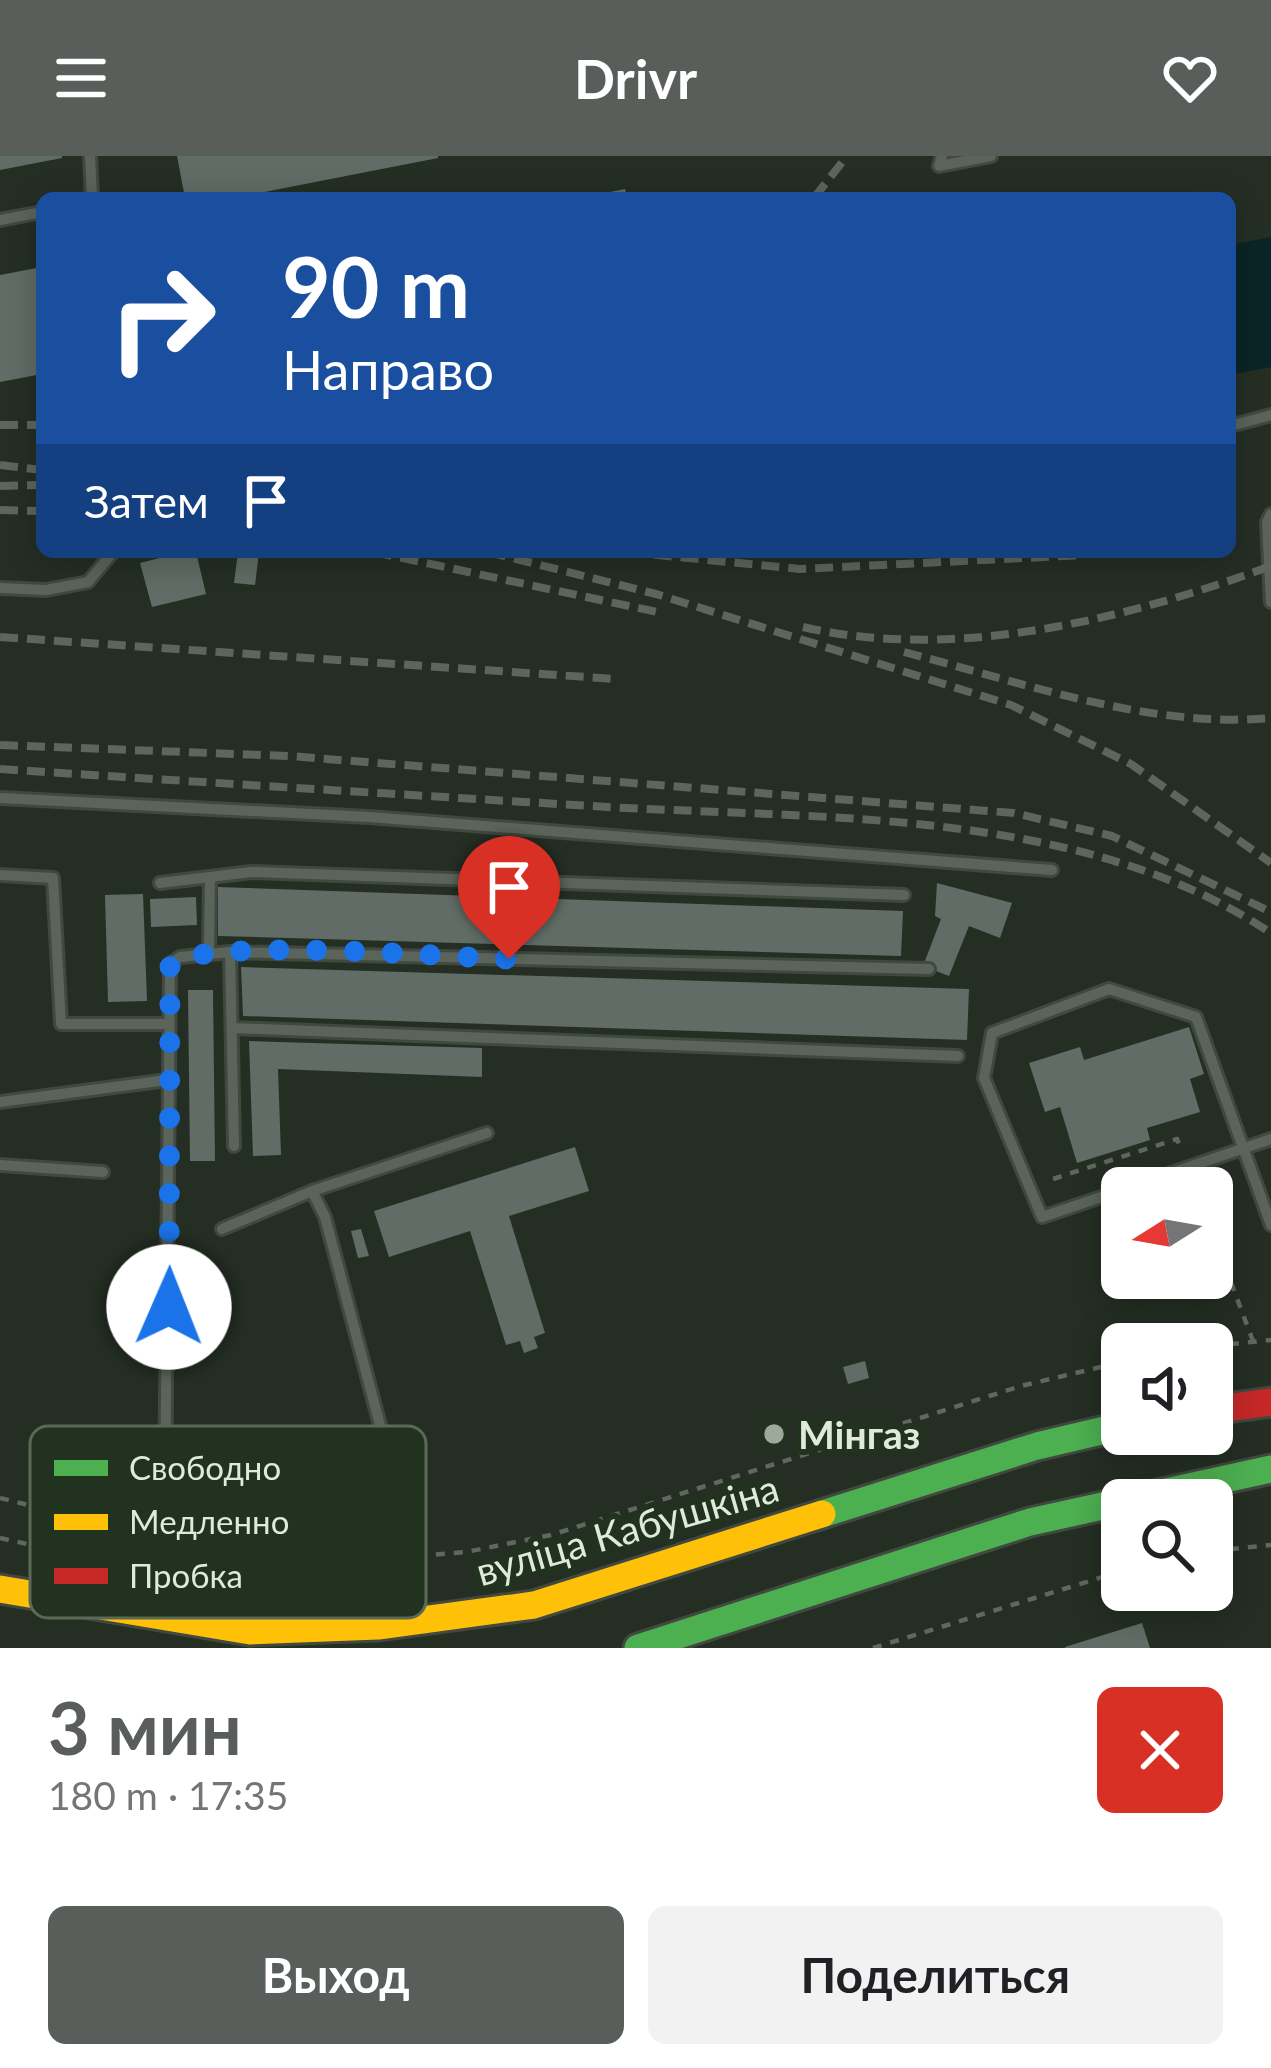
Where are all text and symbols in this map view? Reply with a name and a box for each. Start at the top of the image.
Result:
icon: menu [48,45,114,111]
icon: heart [1157,45,1223,111]
text: Drivr [574,46,697,111]
text: 90 m [282,235,470,336]
icon: right [84,240,240,396]
text: Направо [282,337,494,402]
icon: arrive [233,468,299,534]
text: Затем [84,474,209,528]
pin [458,836,560,959]
icon: arrive [476,854,542,920]
north arrow [1101,1167,1233,1299]
map controls [1101,1167,1233,1611]
position arrow [106,1244,232,1370]
button: sound [1101,1323,1233,1455]
place label: Мінгаз [798,1411,920,1457]
marker: Мінгаз [761,1421,787,1447]
legend [30,1426,426,1618]
text: Свободно [129,1447,281,1487]
street label: вуліца Кабушкіна [470,1464,784,1594]
button: search [1101,1479,1233,1611]
text: Медленно [129,1501,289,1541]
text: Пробка [129,1555,243,1595]
text: 3 мин [48,1684,242,1770]
button: close [1097,1687,1223,1813]
text: 180 m · 17:35 [48,1772,288,1818]
button: Выход [48,1906,624,2044]
button: Поделиться [648,1906,1223,2044]

